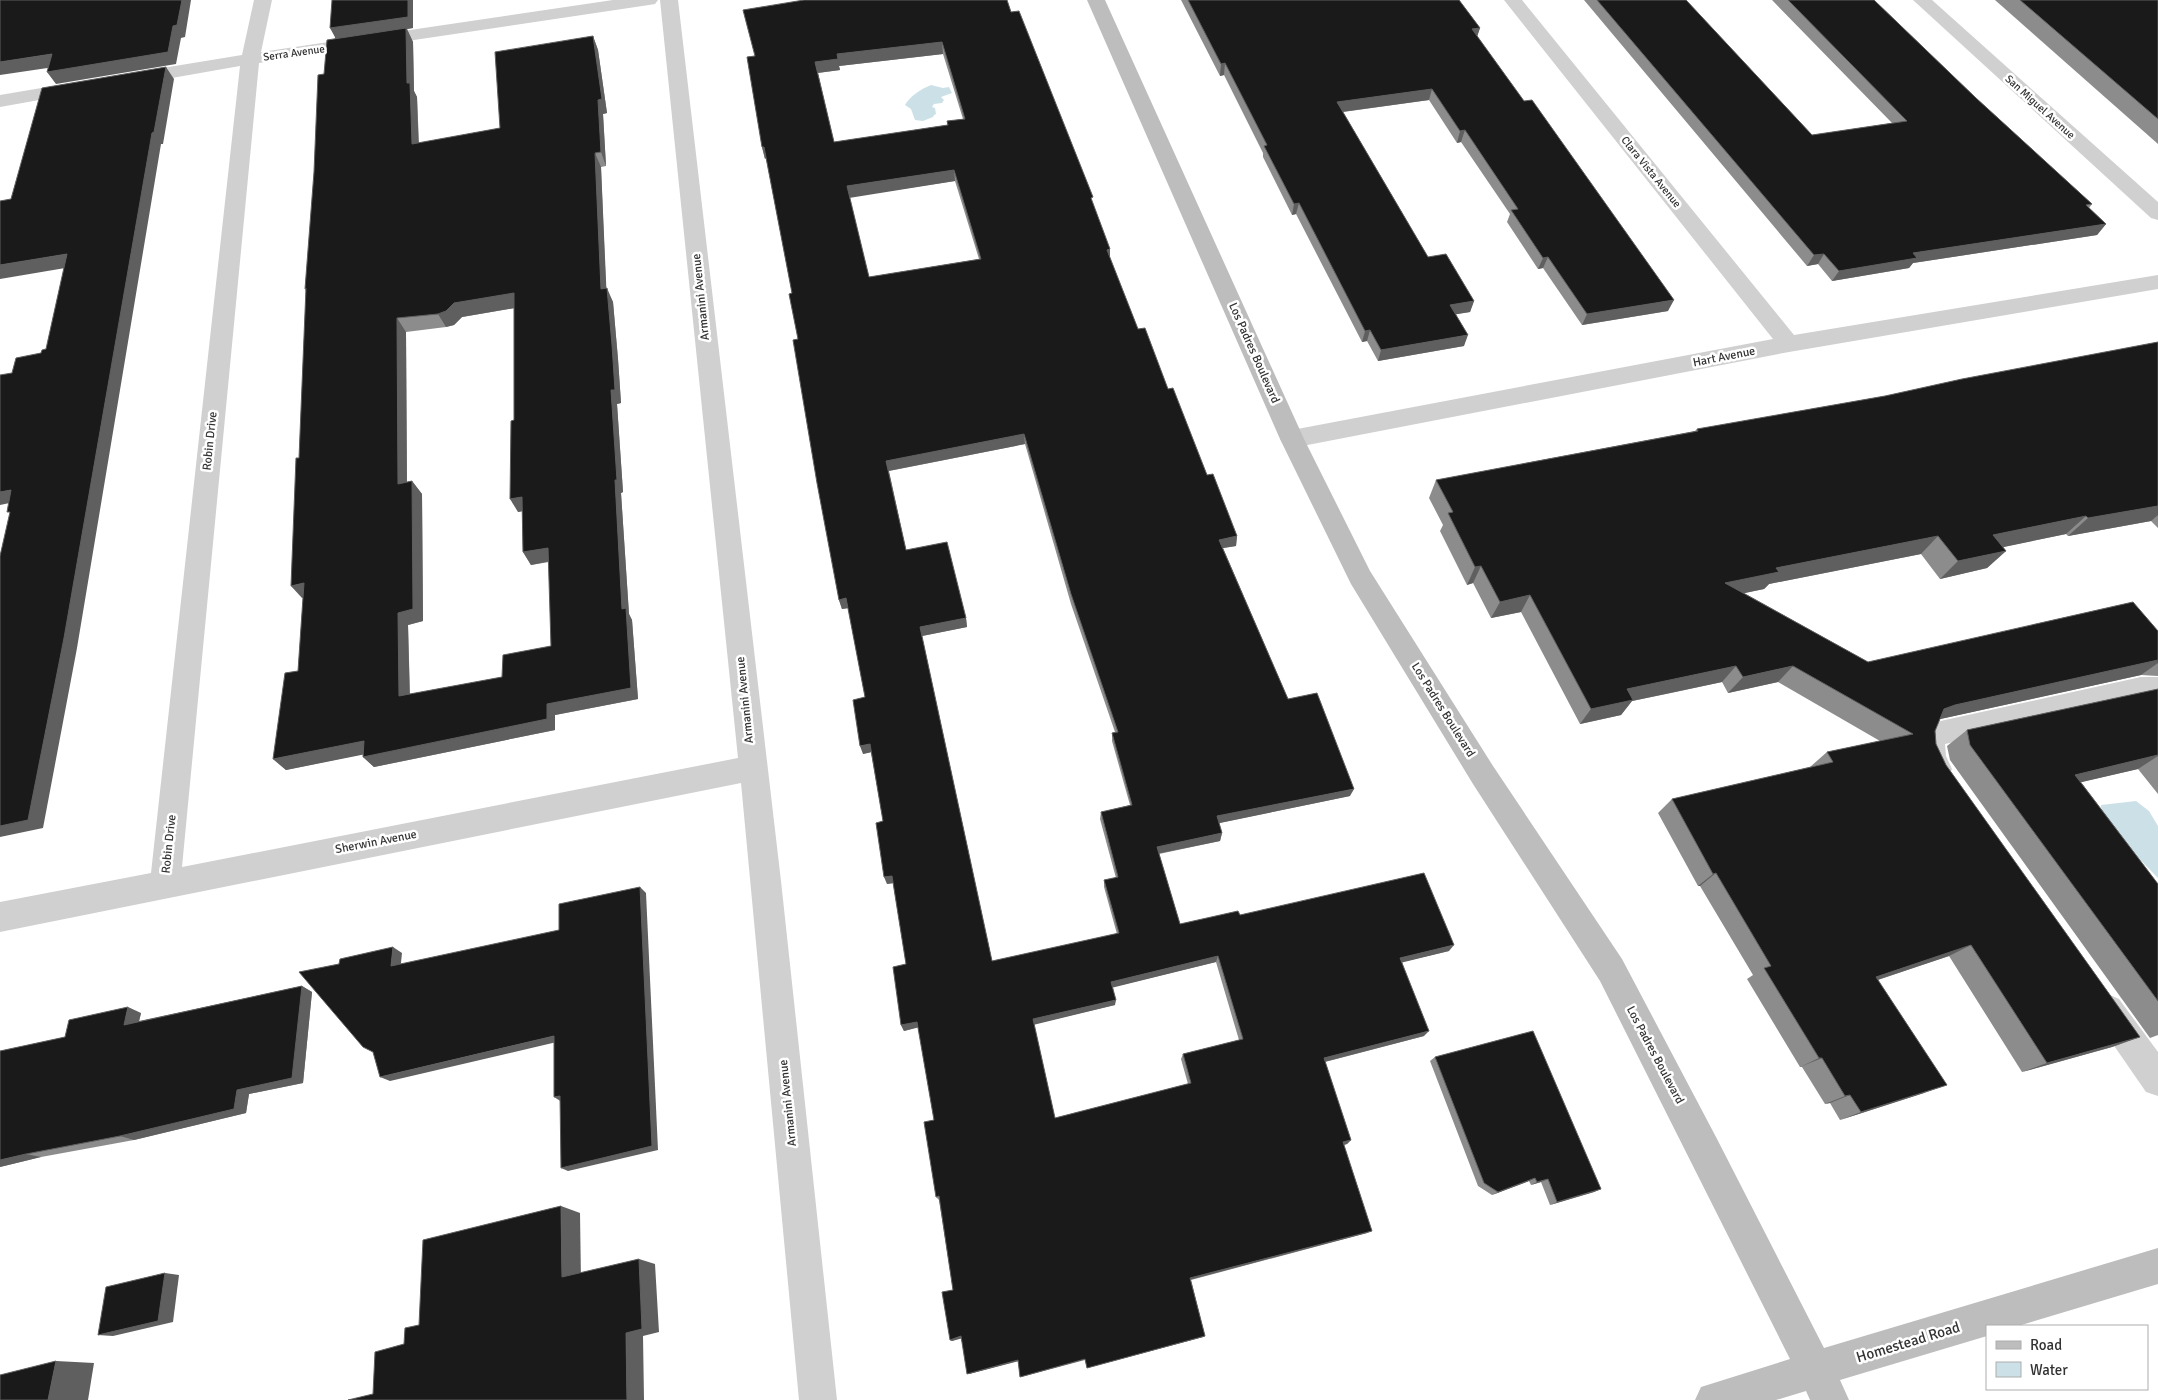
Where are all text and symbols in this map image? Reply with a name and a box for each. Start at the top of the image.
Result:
street label: Serra Avenue [262,42,326,64]
street label: San Miguel Avenue [2002,72,2078,142]
street label: Clara Vista Avenue [1618,134,1684,210]
street label: Armanini Avenue [689,253,713,341]
street label: Los Padres Boulevard [1225,300,1283,406]
street label: Hart Avenue [1692,344,1756,370]
street label: Robin Drive [199,411,221,471]
street label: Armanini Avenue [733,656,757,744]
street label: Los Padres Boulevard [1408,660,1478,760]
street label: Robin Drive [158,814,180,874]
street label: Sherwin Avenue [334,827,418,857]
street label: Los Padres Boulevard [1623,1004,1687,1106]
street label: Armanini Avenue [776,1059,800,1147]
street label: Homestead Road [1854,1318,1962,1366]
legend [1986,1325,2148,1390]
text: Road [2030,1336,2062,1354]
text: Water [2030,1361,2068,1379]

